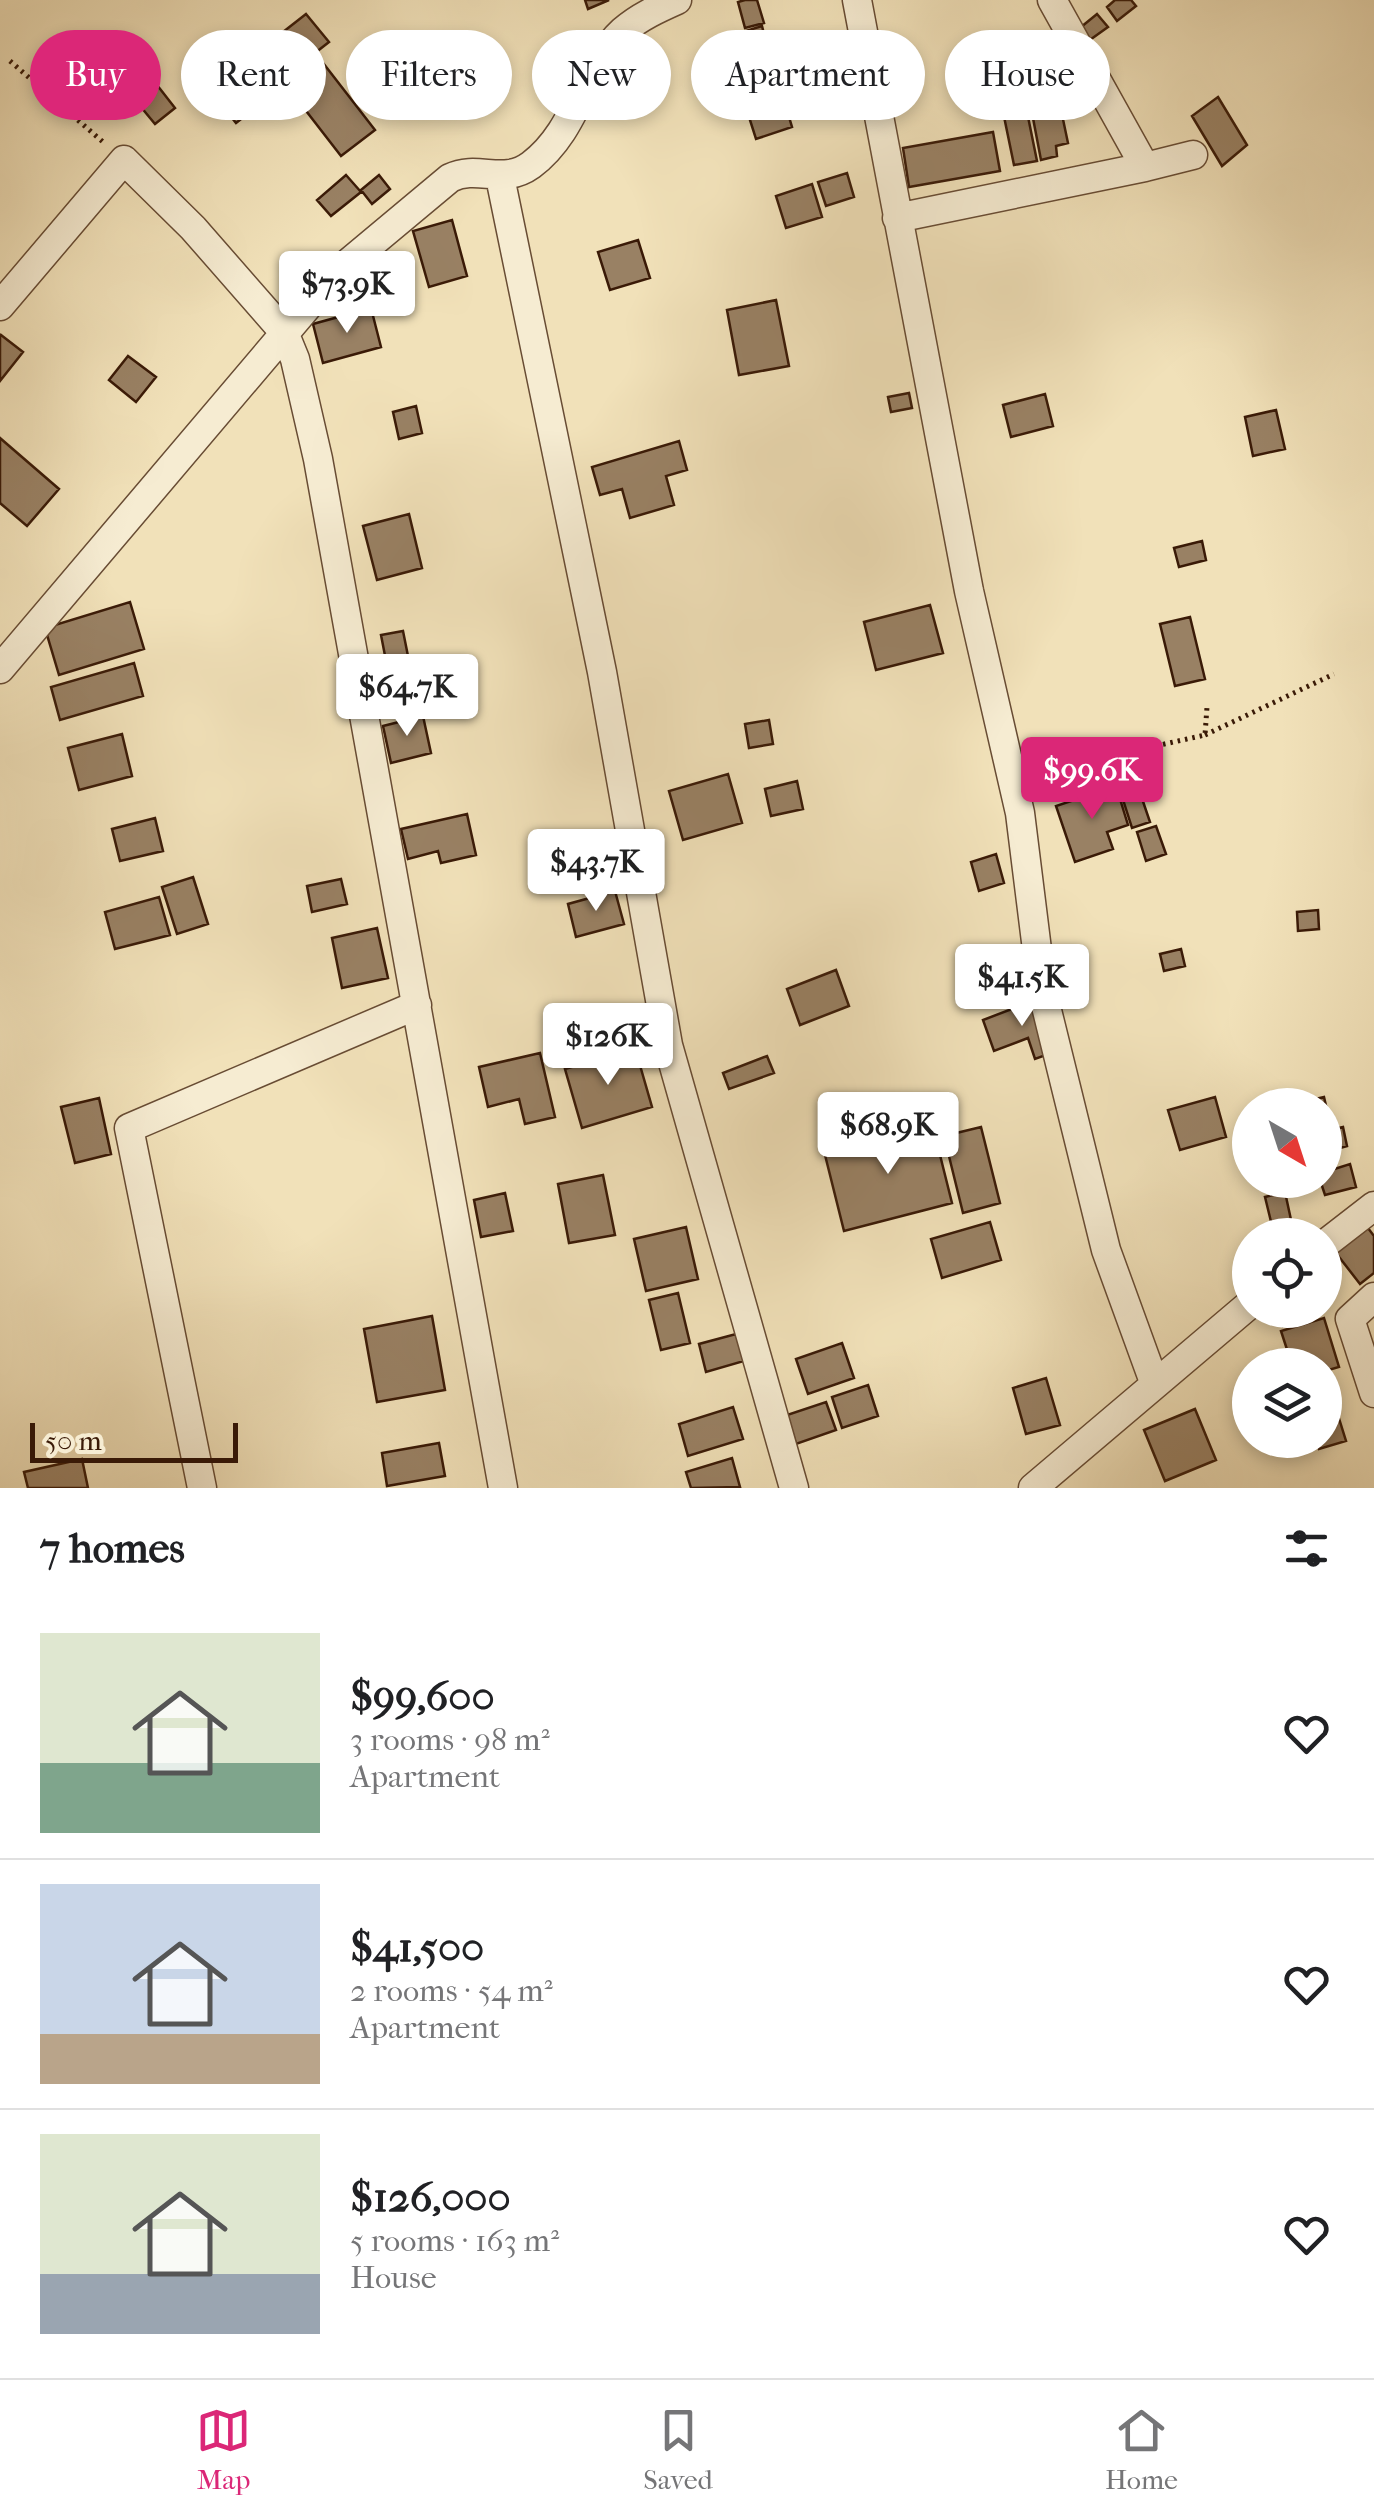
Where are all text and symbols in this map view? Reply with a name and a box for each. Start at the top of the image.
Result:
chip: Buy [30,30,161,120]
chip: Rent [181,30,326,120]
chip: Filters [346,30,512,120]
chip: New [532,30,671,120]
chip: Apartment [691,30,925,120]
chip: House [945,30,1110,120]
pin: $73.9K [266,251,428,336]
text: $73.9K [301,265,393,302]
pin: $64.7K [326,654,488,739]
text: $64.7K [358,668,456,705]
pin: $99.6K [1011,737,1173,822]
text: $99.6K [1043,751,1141,788]
pin: $43.7K [515,829,677,914]
text: $43.7K [550,843,642,880]
pin: $41.5K [941,944,1103,1029]
text: $41.5K [977,958,1067,995]
pin: $126K [538,1003,678,1088]
text: $126K [565,1017,651,1054]
north arrow [1232,1088,1342,1198]
map controls [1232,1088,1342,1458]
pin: $68.9K [807,1092,969,1177]
text: $68.9K [840,1106,936,1143]
button: locate [1232,1218,1342,1328]
button: layers [1232,1348,1342,1458]
scale bar [30,1418,238,1462]
text: 50 m [45,1424,102,1457]
icon: filters [1279,1521,1334,1576]
text: 7 homes [40,1524,185,1573]
text: $99,600 [350,1672,495,1721]
icon: home [120,1673,240,1793]
icon: heart [1279,1706,1334,1761]
text: 3 rooms · 98 m² [350,1721,550,1758]
text: Apartment [350,1758,500,1795]
text: $41,500 [350,1923,484,1972]
icon: home [120,1924,240,2044]
icon: heart [1279,1957,1334,2012]
text: 2 rooms · 54 m² [350,1972,553,2009]
text: Apartment [350,2009,500,2046]
text: $126,000 [350,2173,511,2222]
icon: home [120,2174,240,2294]
icon: heart [1279,2207,1334,2262]
text: 5 rooms · 163 m² [350,2222,559,2259]
text: House [350,2259,437,2296]
tab: Map [196,2403,251,2496]
tab: Saved [643,2403,713,2496]
tab: Home [1105,2403,1178,2496]

